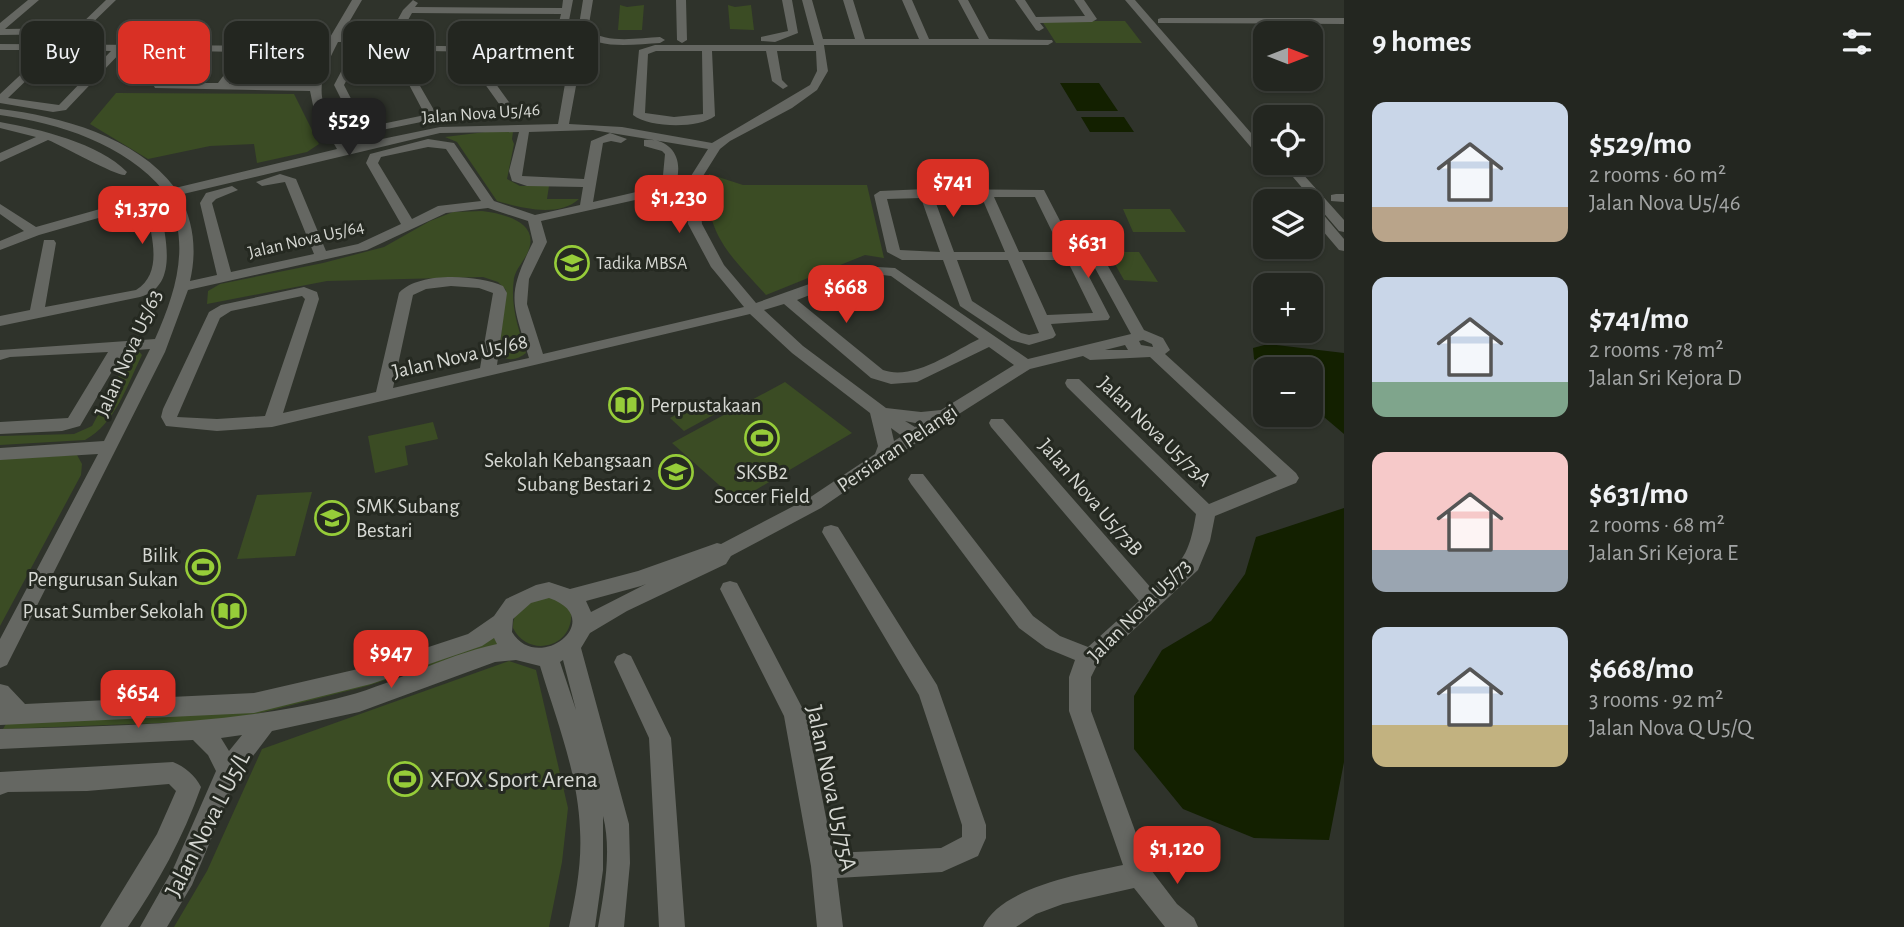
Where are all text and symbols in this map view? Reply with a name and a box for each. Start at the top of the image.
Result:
chip: Buy [21,21,104,84]
chip: Rent [118,21,210,84]
chip: Filters [224,21,329,84]
chip: New [343,21,434,84]
chip: Apartment [448,21,598,84]
north arrow [1253,21,1323,91]
map controls [1253,21,1323,427]
icon: filters [1838,23,1876,61]
text: 9 homes [1372,27,1472,57]
pin: $529 [308,99,390,158]
street label: Jalan Nova U5/46 [421,101,541,127]
button: locate [1253,105,1323,175]
text: $529 [328,109,370,132]
text: $529/mo [1589,129,1692,159]
icon: home [1428,130,1512,214]
pin: $741 [912,160,994,219]
text: 2 rooms · 60 m² [1589,164,1726,187]
text: $741 [933,170,973,193]
pin: $1,230 [622,176,736,235]
text: $1,230 [651,186,707,209]
pin: $1,370 [85,187,199,246]
button: layers [1253,189,1323,259]
text: Jalan Nova U5/46 [1589,192,1741,215]
text: $1,370 [114,197,170,220]
street label: Jalan Nova U5/64 [246,218,366,262]
pin: $631 [1047,220,1129,280]
text: $631 [1068,231,1108,254]
school or university icon: Tadika MBSA [553,244,591,282]
place label: Tadika MBSA [596,255,688,273]
pin: $668 [805,266,887,325]
button: + [1253,273,1323,343]
text: $668 [824,276,868,299]
street label: Jalan Nova U5/63 [91,286,166,420]
text: $741/mo [1589,304,1689,334]
icon: home [1428,305,1512,389]
street label: Jalan Nova U5/68 [390,331,530,382]
text: 2 rooms · 78 m² [1589,339,1724,362]
button: − [1253,357,1323,427]
text: Jalan Sri Kejora D [1589,367,1742,390]
street label: Jalan Nova U5/73A [1094,372,1215,490]
library icon: Perpustakaan [607,386,645,424]
place label: Perpustakaan [650,395,761,416]
street label: Persiaran Pelangi [833,401,961,496]
sports icon: SKSB2 Soccer Field [743,419,781,457]
street label: Jalan Nova U5/73B [1034,435,1147,560]
place label: Sekolah Kebangsaan Subang Bestari 2 [484,450,652,495]
school or university icon: Sekolah Kebangsaan Subang Bestari 2 [657,453,695,491]
place label: SKSB2 Soccer Field [714,462,810,507]
text: $631/mo [1589,479,1688,509]
icon: home [1428,480,1512,564]
place label: SMK Subang Bestari [356,496,460,541]
school or university icon: SMK Subang Bestari [313,499,351,537]
text: 2 rooms · 68 m² [1589,514,1725,537]
text: Jalan Sri Kejora E [1589,542,1738,565]
place label: Bilik Pengurusan Sukan [28,545,178,590]
sports icon: Bilik Pengurusan Sukan [184,548,222,586]
street label: Jalan Nova U5/73 [1084,555,1195,666]
library icon: Pusat Sumber Sekolah [210,592,248,630]
place label: Pusat Sumber Sekolah [23,601,204,622]
pin: $947 [350,630,432,690]
text: $947 [370,641,412,664]
text: $668/mo [1589,654,1694,684]
icon: home [1428,655,1512,739]
pin: $654 [97,670,179,730]
text: $654 [117,681,159,704]
text: 3 rooms · 92 m² [1589,689,1723,712]
street label: Jalan Nova U5/75A [802,703,860,874]
text: Jalan Nova Q U5/Q [1589,717,1752,740]
street label: Jalan Nova L U5/L [161,748,255,901]
sports icon: XFOX Sport Arena [386,760,424,798]
place label: XFOX Sport Arena [430,768,598,792]
pin: $1,120 [1120,826,1234,886]
text: $1,120 [1150,837,1205,860]

